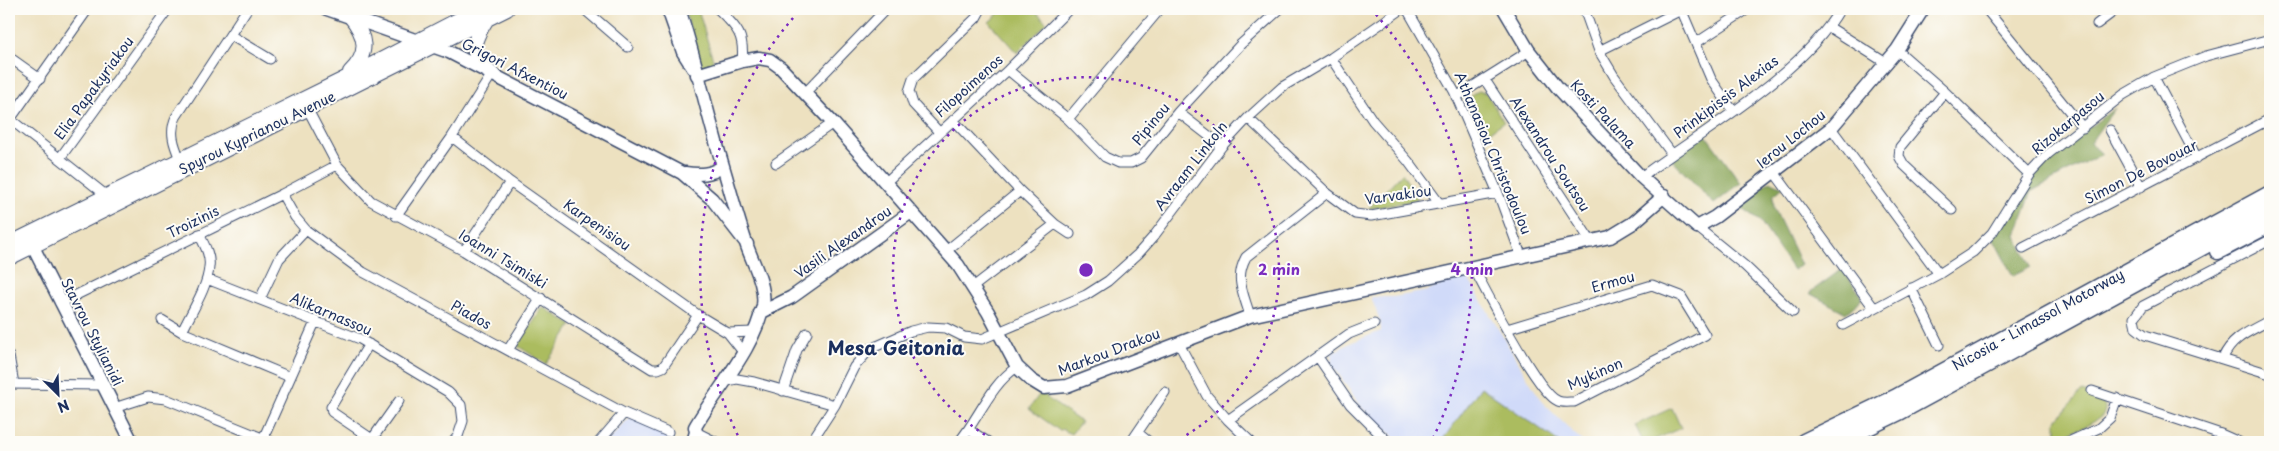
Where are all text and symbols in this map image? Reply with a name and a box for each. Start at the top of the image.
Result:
street label: Elia Papakyriakou [49,32,138,144]
street label: Grigori Afxentiou [458,33,572,104]
street label: Filopoimenos [930,49,1007,122]
street label: Prinkipissis Alexias [1669,50,1783,143]
street label: Athanasiou Christodoulou [1450,68,1537,237]
street label: Kosti Palama [1566,75,1641,153]
street label: Spyrou Kyprianou Avenue [175,85,339,180]
street label: Rizokarpasou [2027,86,2109,159]
street label: Alexandrou Soutsou [1505,92,1596,216]
street label: Pipinou [1127,98,1174,150]
street label: Ierou Lochou [1752,104,1830,173]
street label: Avraam Linkoln [1149,117,1232,215]
street label: Simon De Bovouar [2081,134,2201,209]
street label: Varvakiou [1363,179,1433,210]
street label: Karpenisiou [559,194,635,256]
street label: Troizinis [163,200,222,243]
street label: Vasili Alexandrou [790,200,896,283]
street label: Ioanni Tsimiski [455,224,552,293]
text: 2 min [1258,257,1300,280]
text: 4 min [1451,257,1493,280]
centre of rings [1077,261,1095,279]
street label: Nicosia - Limassol Motorway [1948,263,2128,376]
street label: Ermou [1589,265,1637,298]
street label: Stavrou Stylianidi [56,274,129,390]
street label: Alikarnassou [287,287,375,340]
street label: Piados [447,295,495,334]
street label: Markou Drakou [1055,322,1163,381]
district label: Mesa Geitonia [827,333,965,361]
street label: Mykinon [1564,352,1626,395]
north arrow [32,368,82,418]
text: N [54,394,73,418]

